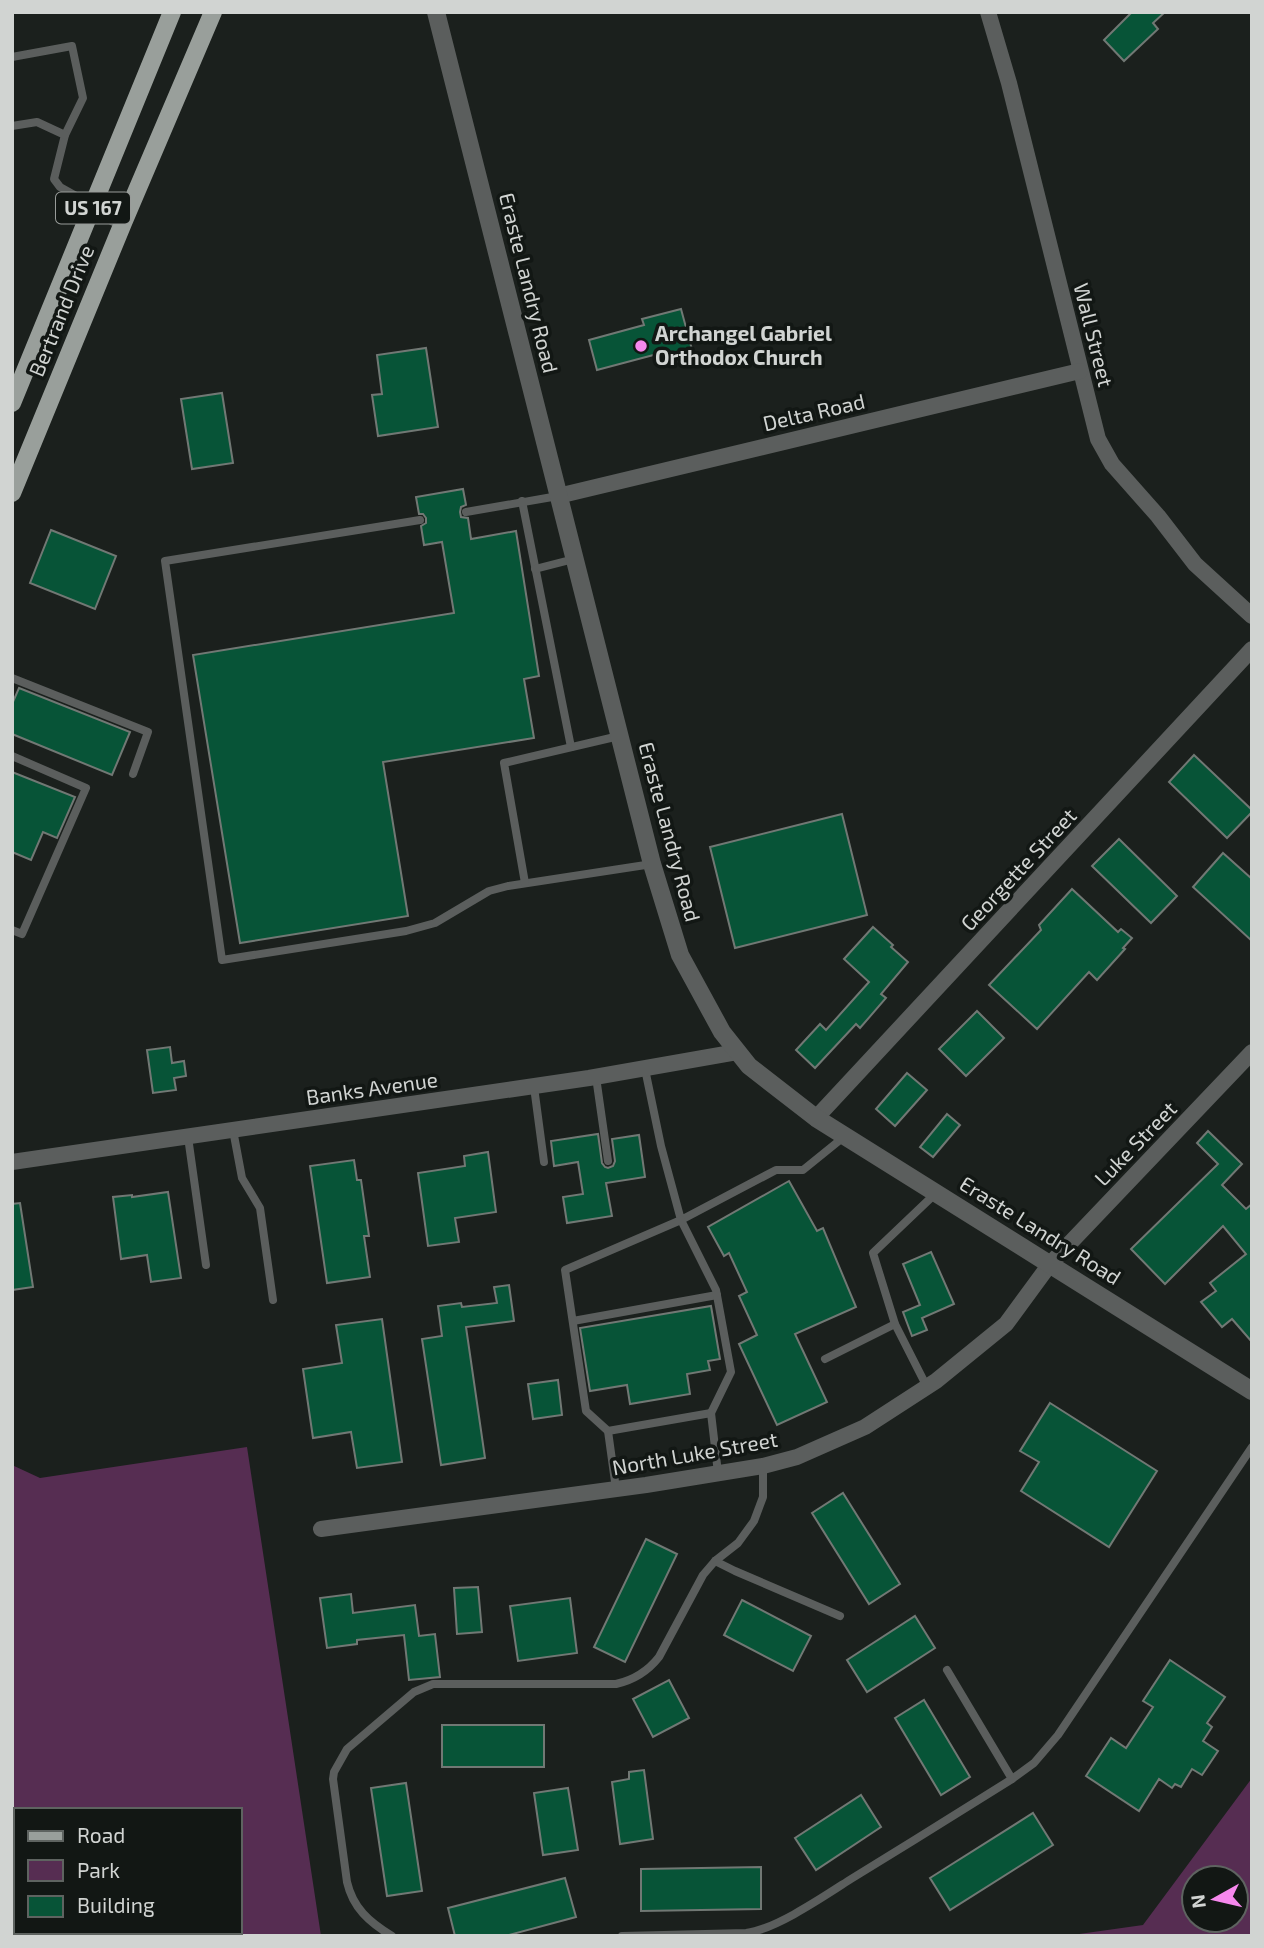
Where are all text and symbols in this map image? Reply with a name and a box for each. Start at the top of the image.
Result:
street label: Eraste Landry Road [495,190,564,375]
road number: US 167 [56,192,130,224]
street label: Bertrand Drive [23,241,98,380]
street label: Wall Street [1069,280,1119,389]
place label: Archangel Gabriel Orthodox Church [655,320,832,369]
marker: Archangel Gabriel Orthodox Church [633,338,649,354]
street label: Delta Road [760,388,867,435]
street label: Eraste Landry Road [634,739,706,924]
street label: Georgette Street [955,803,1081,935]
street label: Banks Avenue [304,1066,439,1109]
street label: Luke Street [1089,1096,1181,1190]
street label: Eraste Landry Road [956,1170,1126,1289]
street label: North Luke Street [610,1426,779,1479]
legend [14,1808,242,1934]
text: Road [77,1822,125,1847]
text: Park [77,1857,120,1882]
north arrow [1180,1864,1250,1934]
text: Building [77,1892,155,1917]
text: N [1185,1893,1210,1910]

